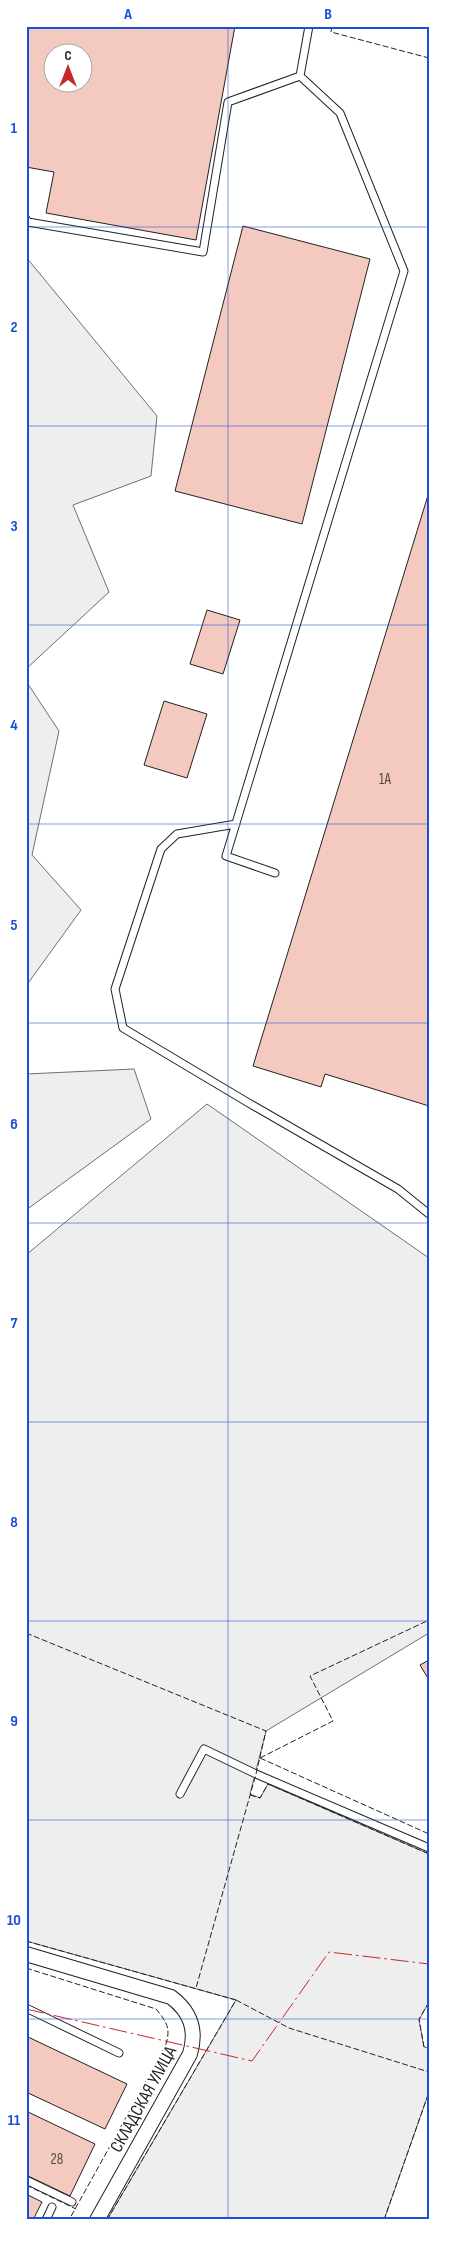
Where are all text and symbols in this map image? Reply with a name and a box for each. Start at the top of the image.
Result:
text: A [123,5,132,24]
text: B [324,5,332,24]
north arrow [42,42,92,92]
text: С [64,47,72,64]
text: 1 [11,119,18,138]
text: 2 [10,318,18,337]
text: 3 [10,517,18,536]
text: 4 [10,716,18,735]
house number: 1А [379,770,392,789]
text: 5 [10,916,18,935]
text: 6 [10,1115,18,1134]
text: 7 [11,1314,18,1333]
text: 8 [10,1513,18,1532]
text: 9 [10,1712,18,1731]
text: 10 [7,1911,21,1930]
street label: СКЛАДСКАЯ УЛИЦА [106,2042,181,2156]
text: 11 [8,2111,21,2130]
house number: 28 [51,2150,63,2169]

